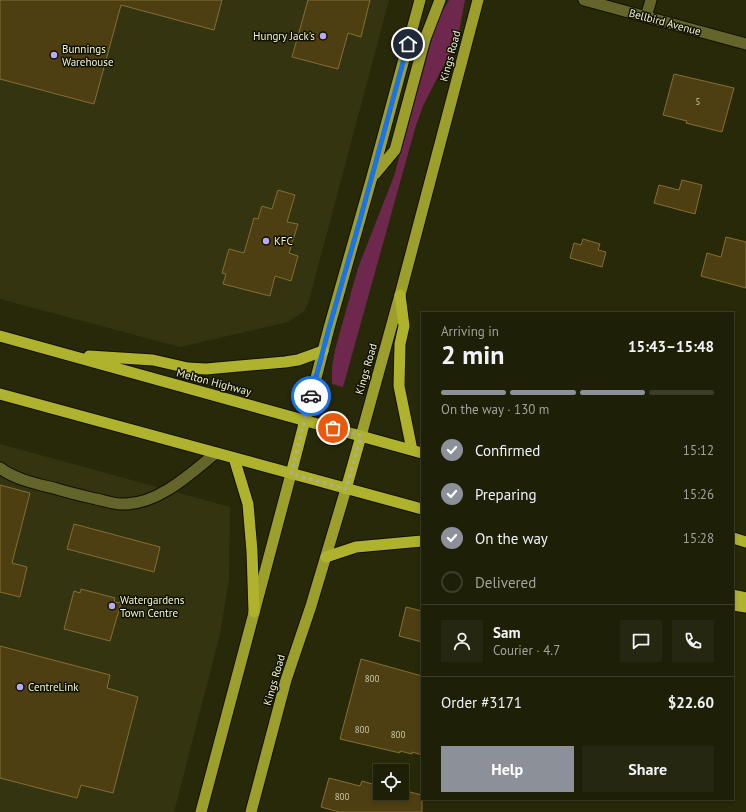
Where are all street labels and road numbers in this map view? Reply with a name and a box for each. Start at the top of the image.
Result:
street label: Bellbird Avenue [627,6,703,38]
street label: Kings Road [436,29,464,83]
street label: Kings Road [352,342,380,396]
street label: Melton Highway [175,365,254,399]
street label: Kings Road [260,653,288,707]

